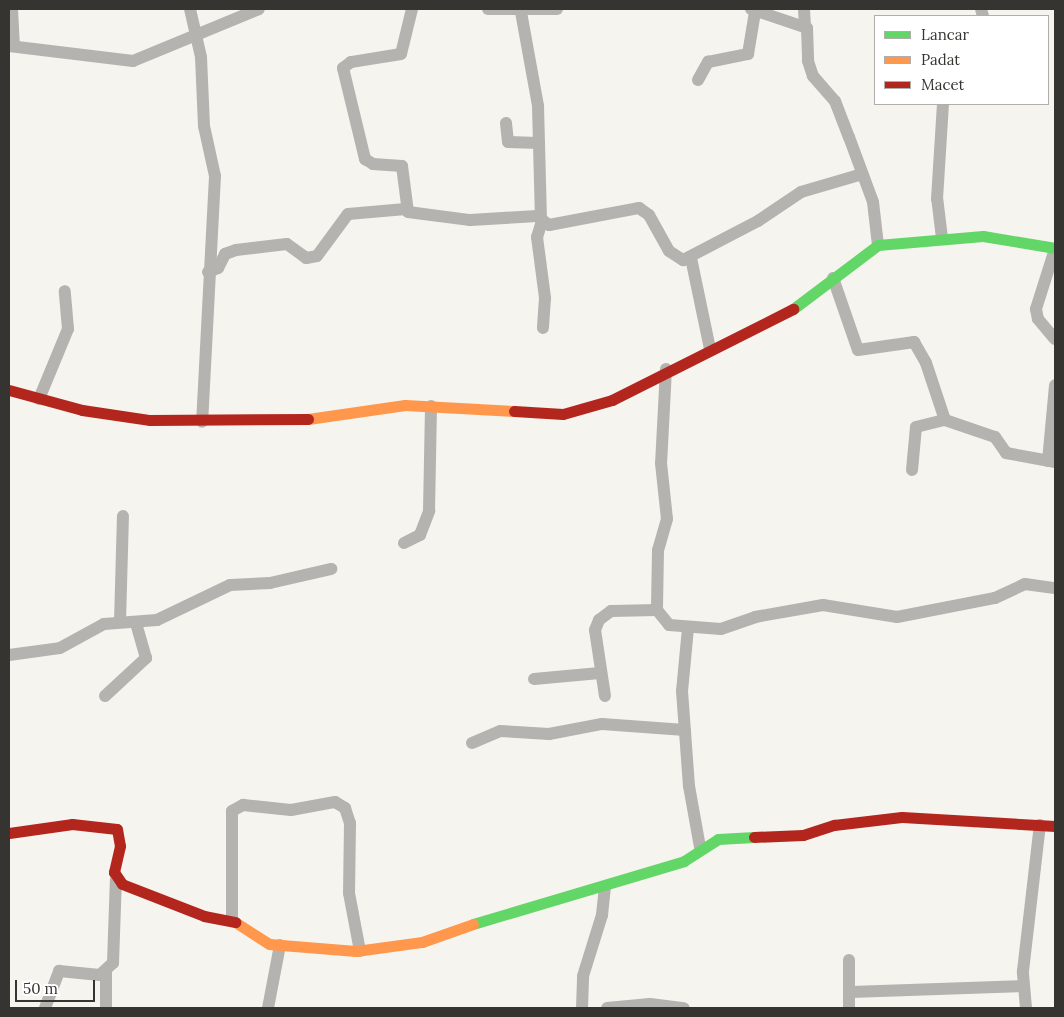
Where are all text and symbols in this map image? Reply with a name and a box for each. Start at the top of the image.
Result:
legend [874,15,1049,105]
text: Lancar [921,25,969,44]
text: Padat [921,50,960,69]
text: Macet [921,75,964,94]
scale bar [18,970,98,1002]
text: 50 m [23,979,58,998]

